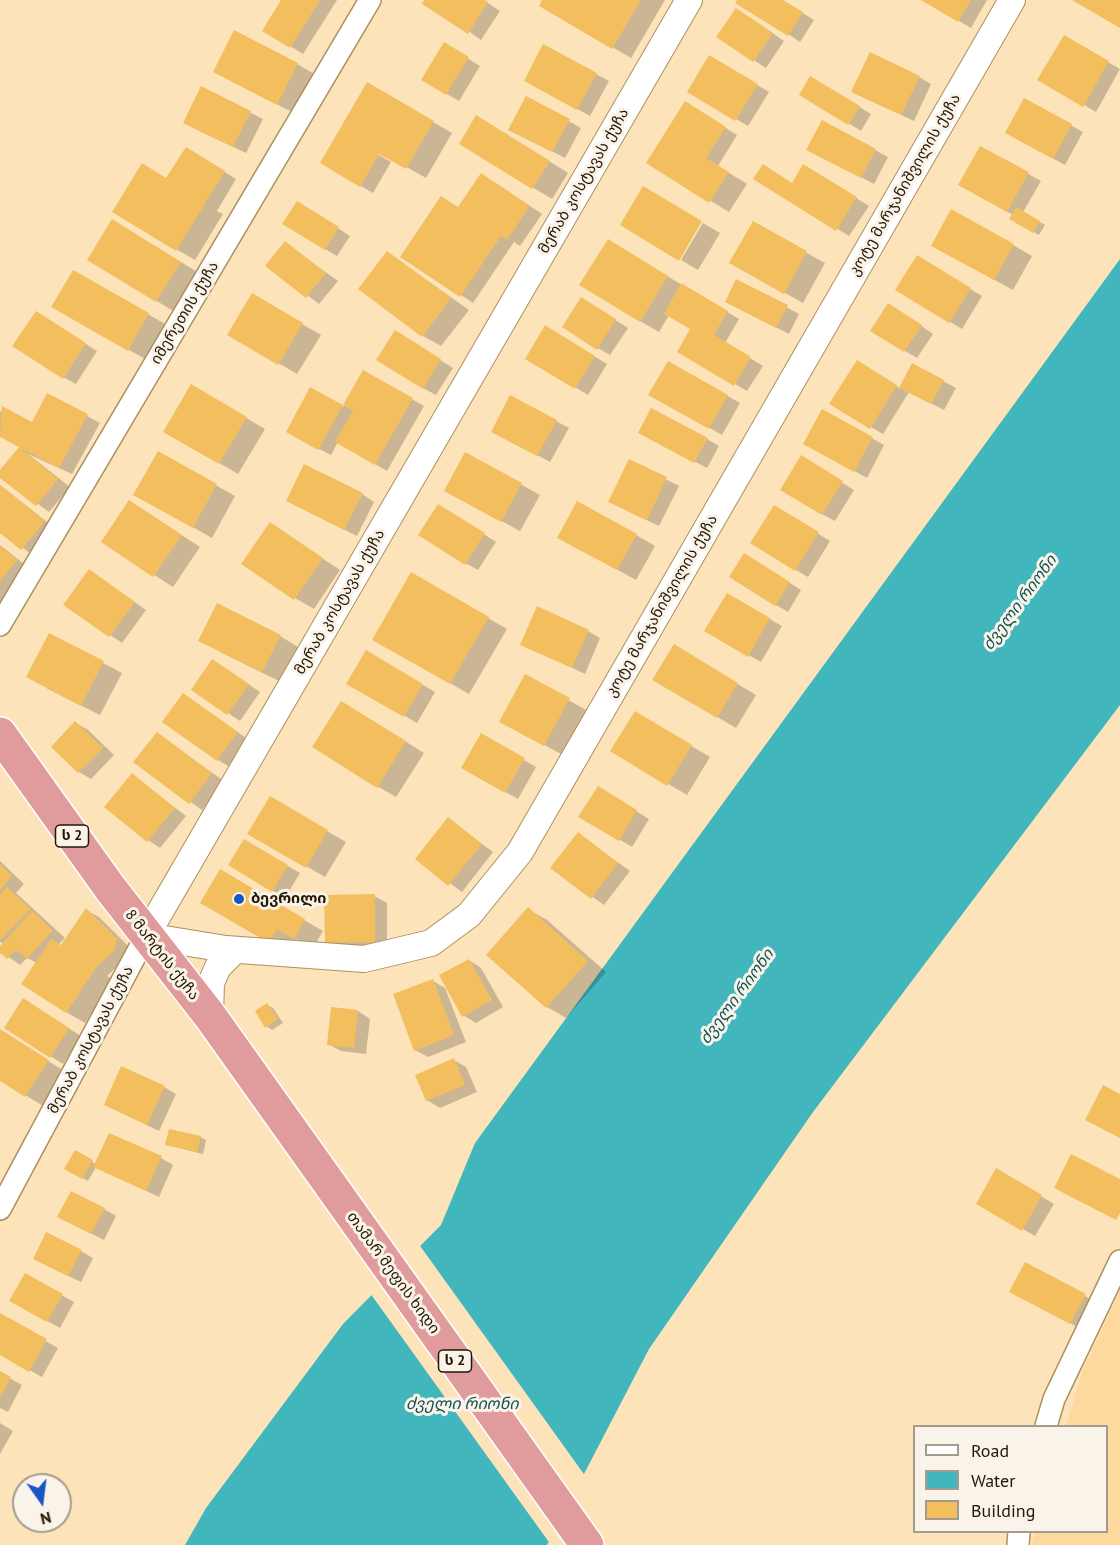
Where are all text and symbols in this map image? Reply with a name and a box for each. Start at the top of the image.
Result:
street label: კოტე მარჯანიშვილის ქუჩა [845,91,965,279]
street label: მერაბ კოსტავას ქუჩა [535,105,633,257]
street label: იმერეთის ქუჩა [147,258,223,368]
street label: კოტე მარჯანიშვილის ქუჩა [602,512,722,700]
street label: მერაბ კოსტავას ქუჩა [291,526,389,678]
water label: ძველი რიონი [979,552,1061,654]
road number: ს 2 [56,825,88,847]
place label: ბევრილი [251,890,326,908]
marker: ბევრილი [232,892,246,906]
street label: 8 მარტის ქუჩა [121,906,203,1004]
water label: ძველი რიონი [696,946,778,1048]
street label: მერაბ კოსტავას ქუჩა [44,963,138,1117]
street label: თამარ მეფის ხიდი [343,1208,443,1338]
road number: ს 2 [438,1350,472,1372]
water label: ძველი რიონი [406,1394,518,1414]
legend [913,1425,1108,1533]
text: Road [971,1439,1009,1462]
text: Water [971,1469,1015,1492]
north arrow [12,1473,72,1533]
text: Building [971,1499,1035,1522]
text: N [38,1508,53,1529]

